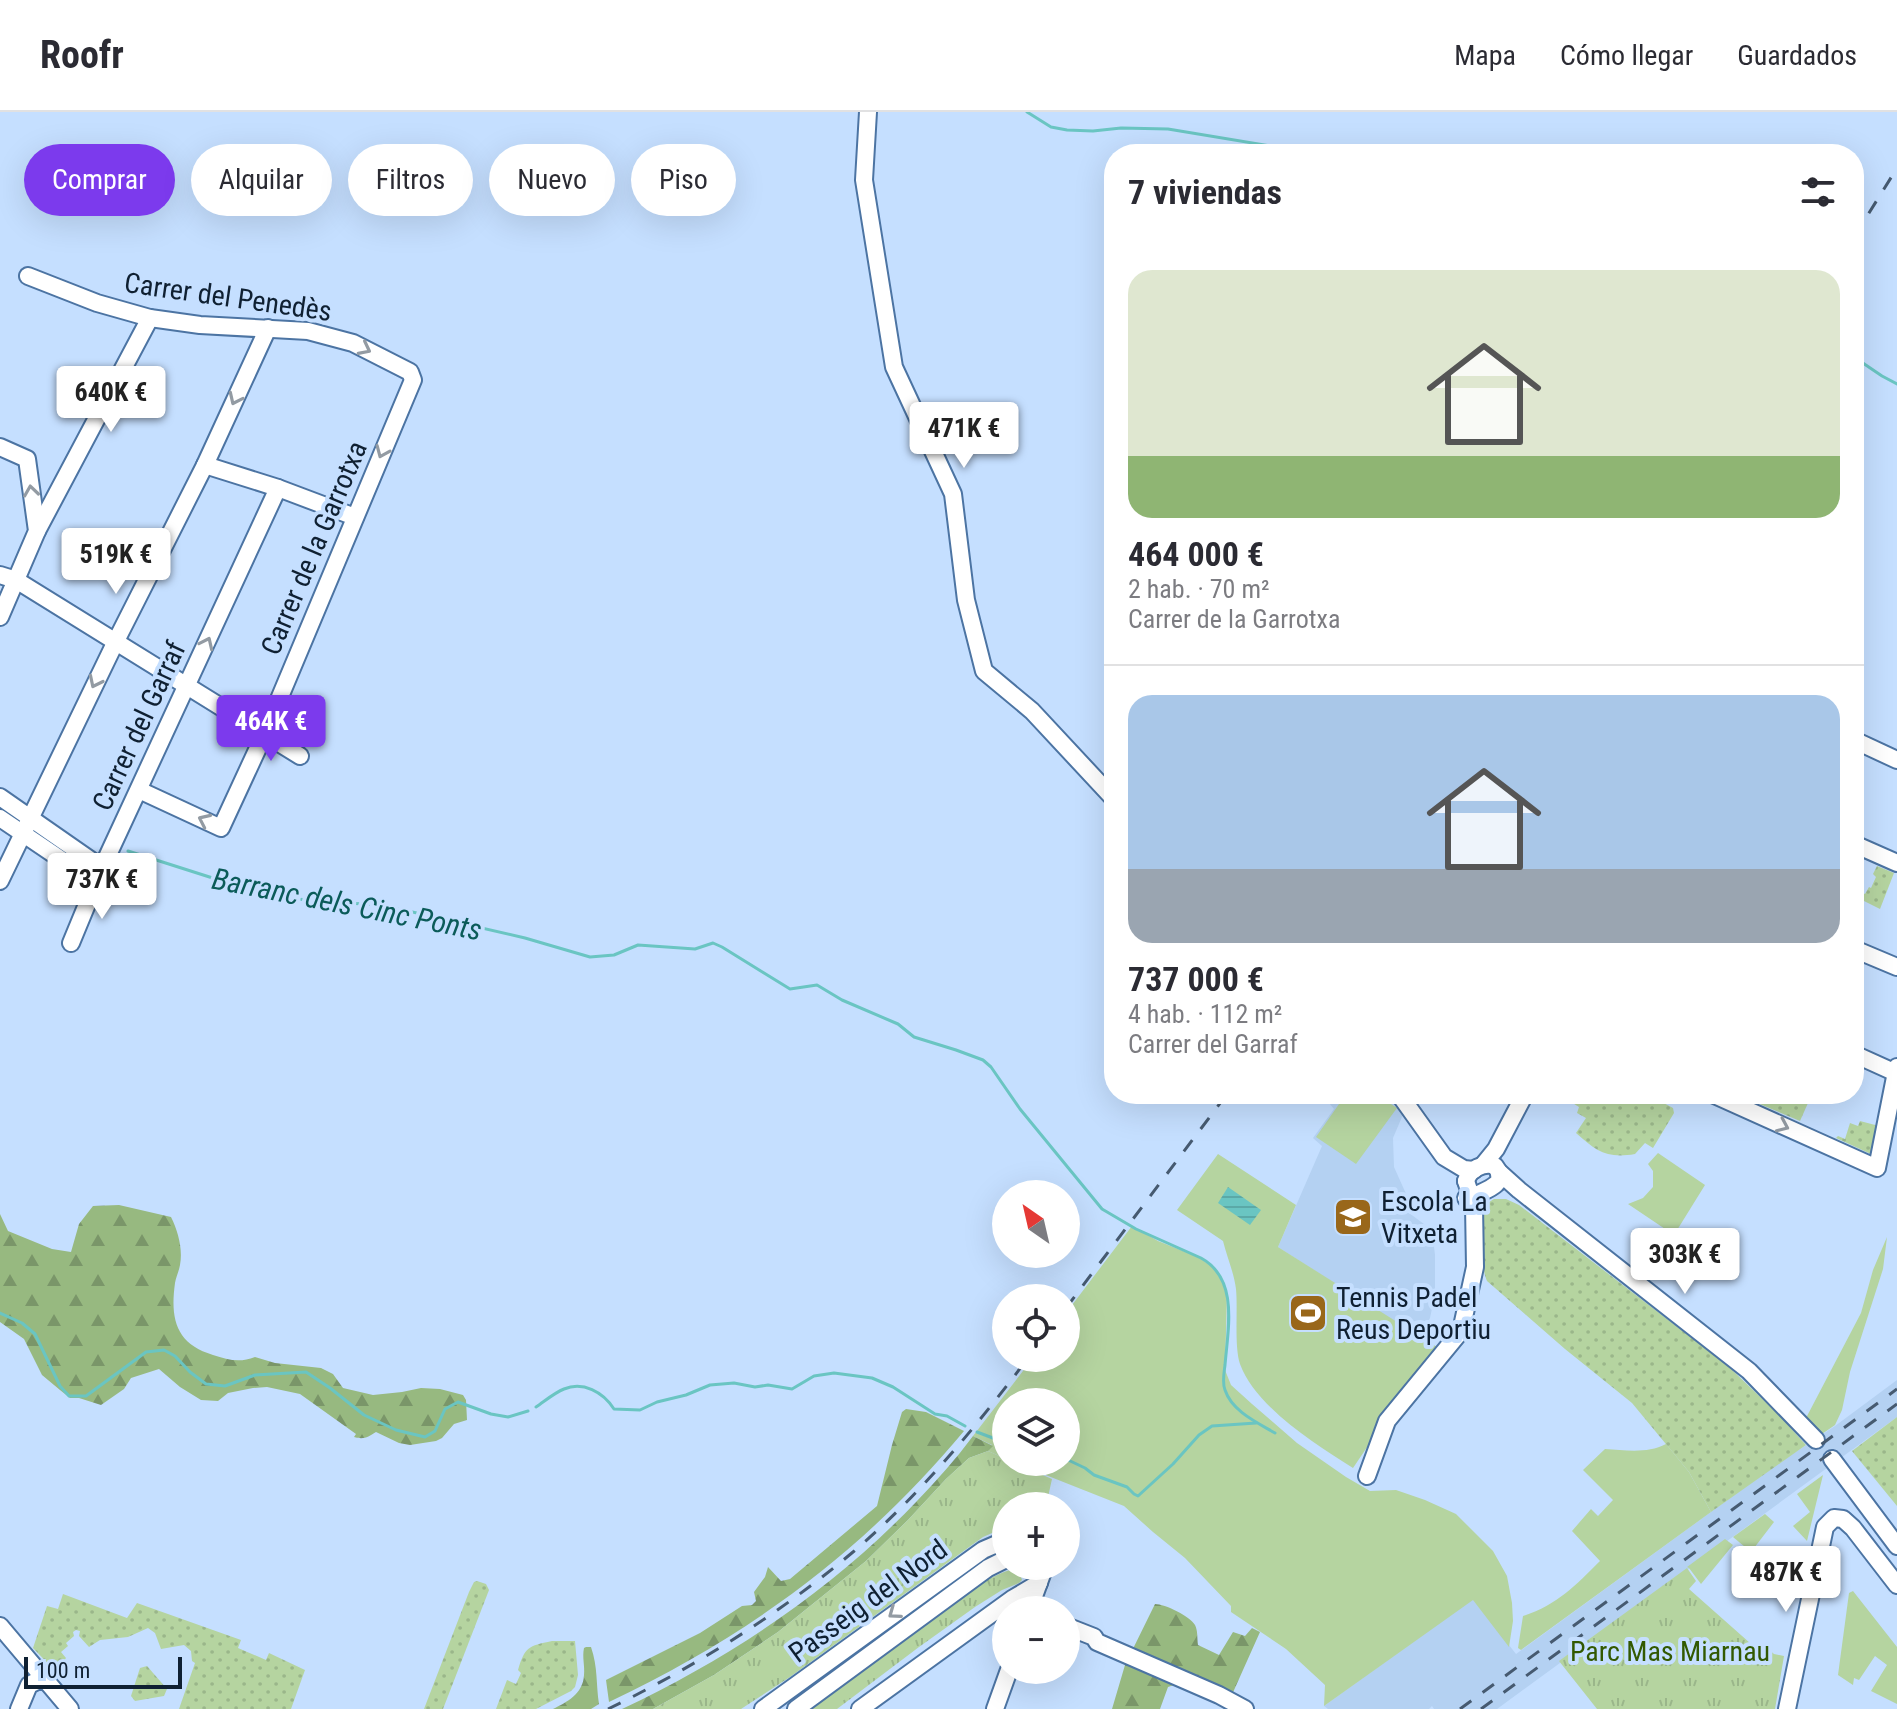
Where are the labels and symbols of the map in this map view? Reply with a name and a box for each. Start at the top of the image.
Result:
street label: Carrer del Penedès [122,266,334,328]
one-way arrow [356,339,371,354]
pin: 640K € [46,366,176,434]
one-way arrow [229,391,245,405]
pin: 471K € [899,402,1029,470]
street label: Carrer de la Garrotxa [254,436,374,660]
one-way arrow [376,444,392,458]
one-way arrow [23,484,40,498]
pin: 519K € [51,528,181,596]
street label: Carrer del Garraf [85,636,193,816]
one-way arrow [197,636,213,651]
one-way arrow [90,674,105,689]
pin: 464K € [206,695,336,763]
one-way arrow [197,814,212,830]
pin: 737K € [37,853,167,921]
water label: Barranc dels Cinc Ponts [209,861,485,947]
one-way arrow [1775,1116,1789,1132]
north arrow [992,1180,1080,1268]
place label: Escola La Vitxeta [1381,1185,1488,1250]
school or university icon: Escola La Vitxeta [1332,1196,1374,1238]
pin: 303K € [1620,1228,1750,1296]
place label: Tennis Padel Reus Deportiu [1336,1281,1491,1346]
sports icon: Tennis Padel Reus Deportiu [1287,1292,1329,1334]
street label: Passeig del Nord [782,1533,954,1669]
pin: 487K € [1721,1546,1851,1614]
one-way arrow [889,1603,903,1618]
park label: Parc Mas Miarnau [1570,1635,1770,1668]
scale bar [24,1653,182,1689]

